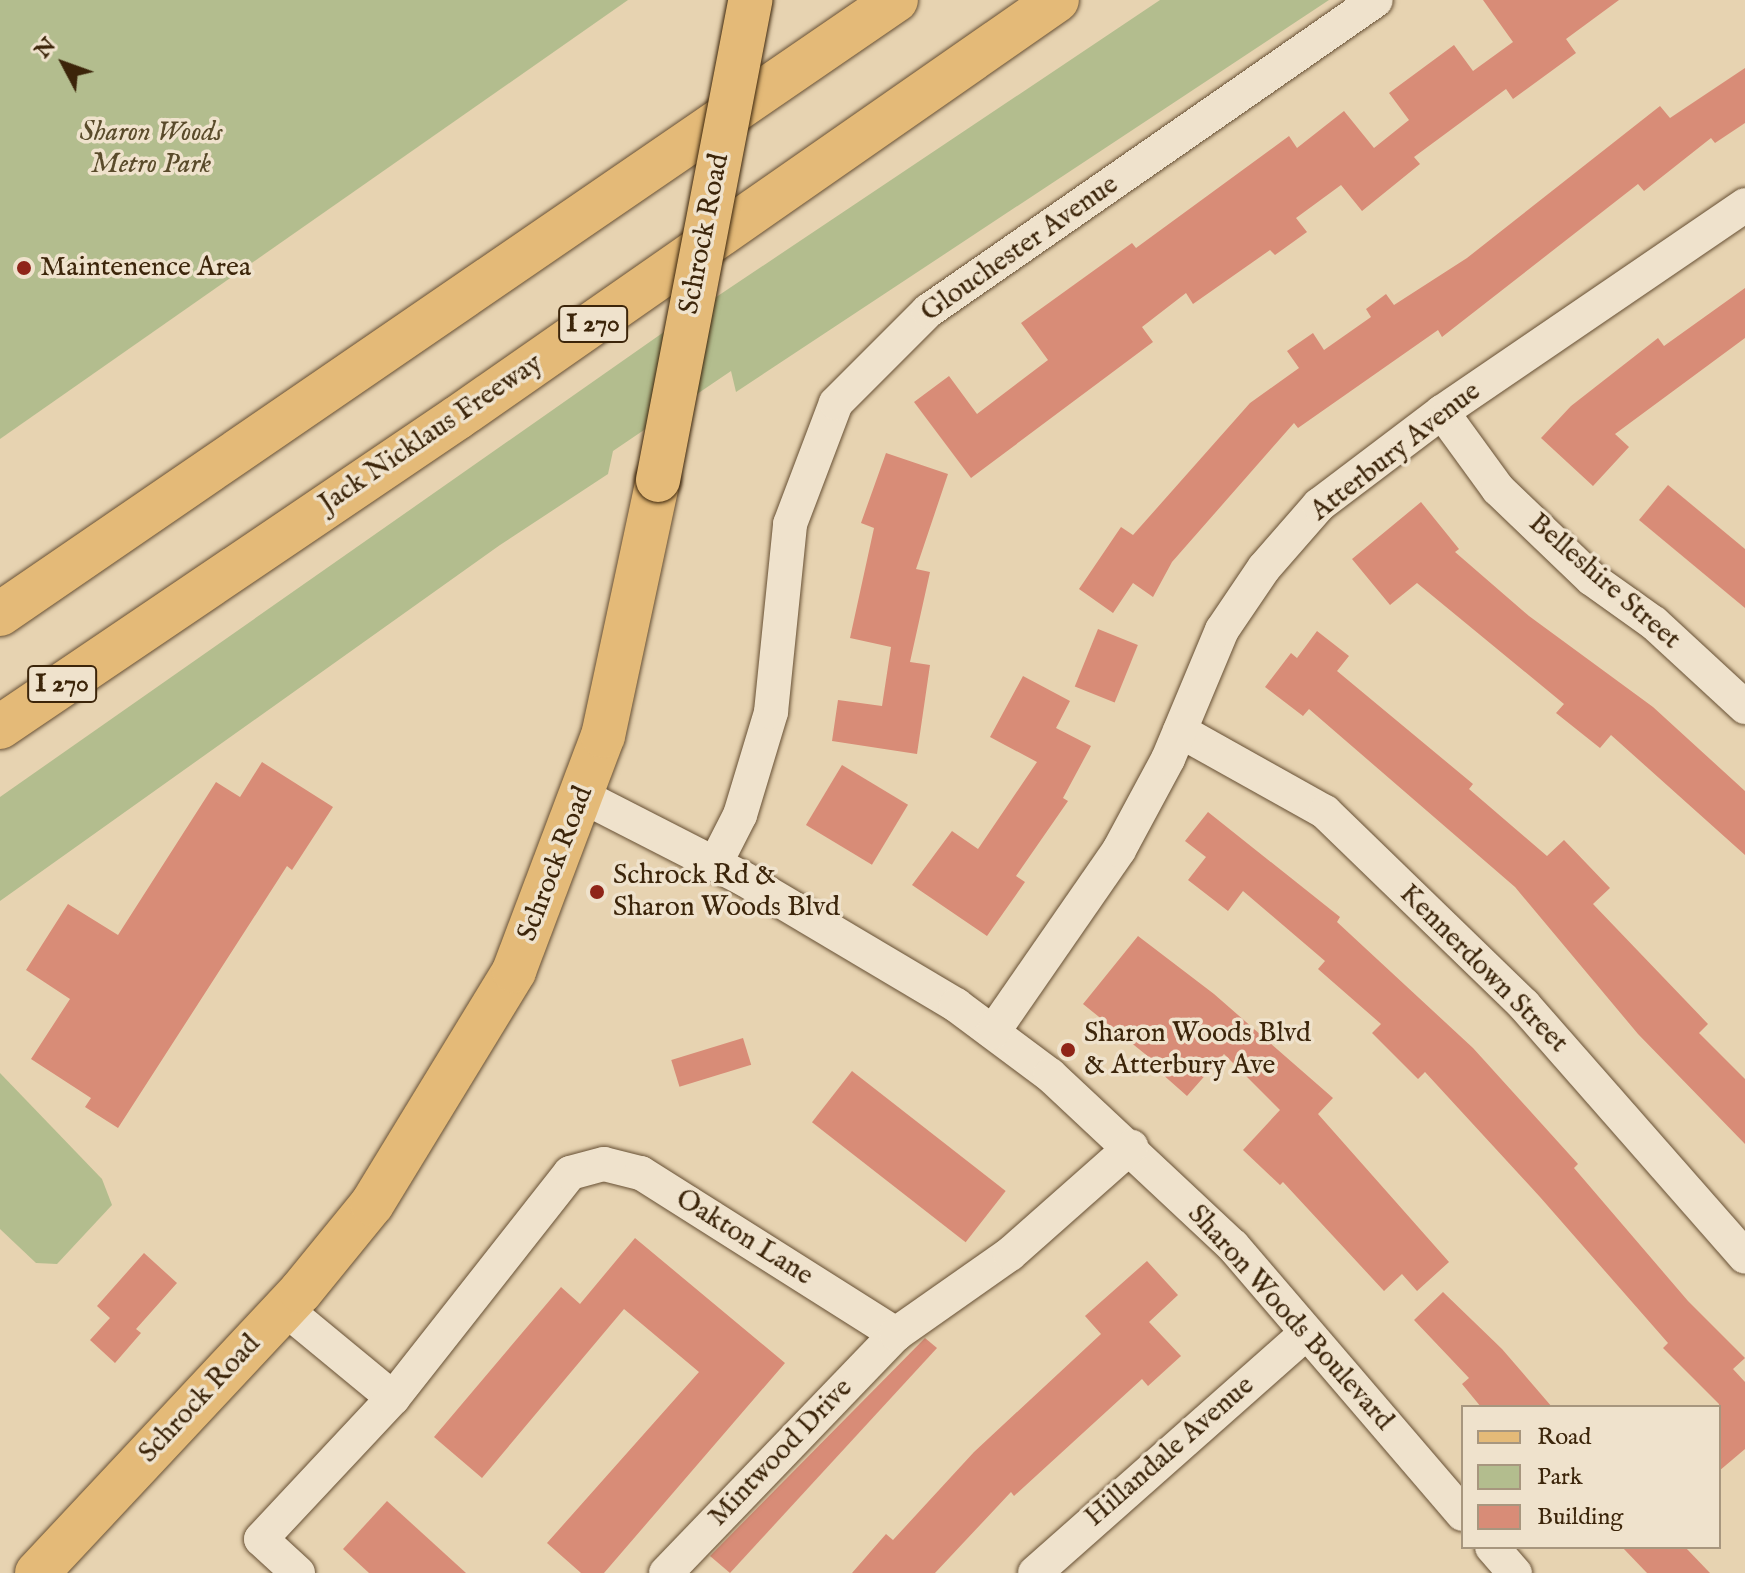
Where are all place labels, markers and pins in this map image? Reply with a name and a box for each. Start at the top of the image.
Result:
place label: Maintenence Area [40,251,251,285]
marker: Maintenence Area [15,259,33,277]
place label: Schrock Rd & Sharon Woods Blvd [613,859,840,925]
marker: Schrock Rd & Sharon Woods Blvd [588,883,606,901]
place label: Sharon Woods Blvd & Atterbury Ave [1084,1017,1311,1083]
marker: Sharon Woods Blvd & Atterbury Ave [1059,1041,1077,1059]

